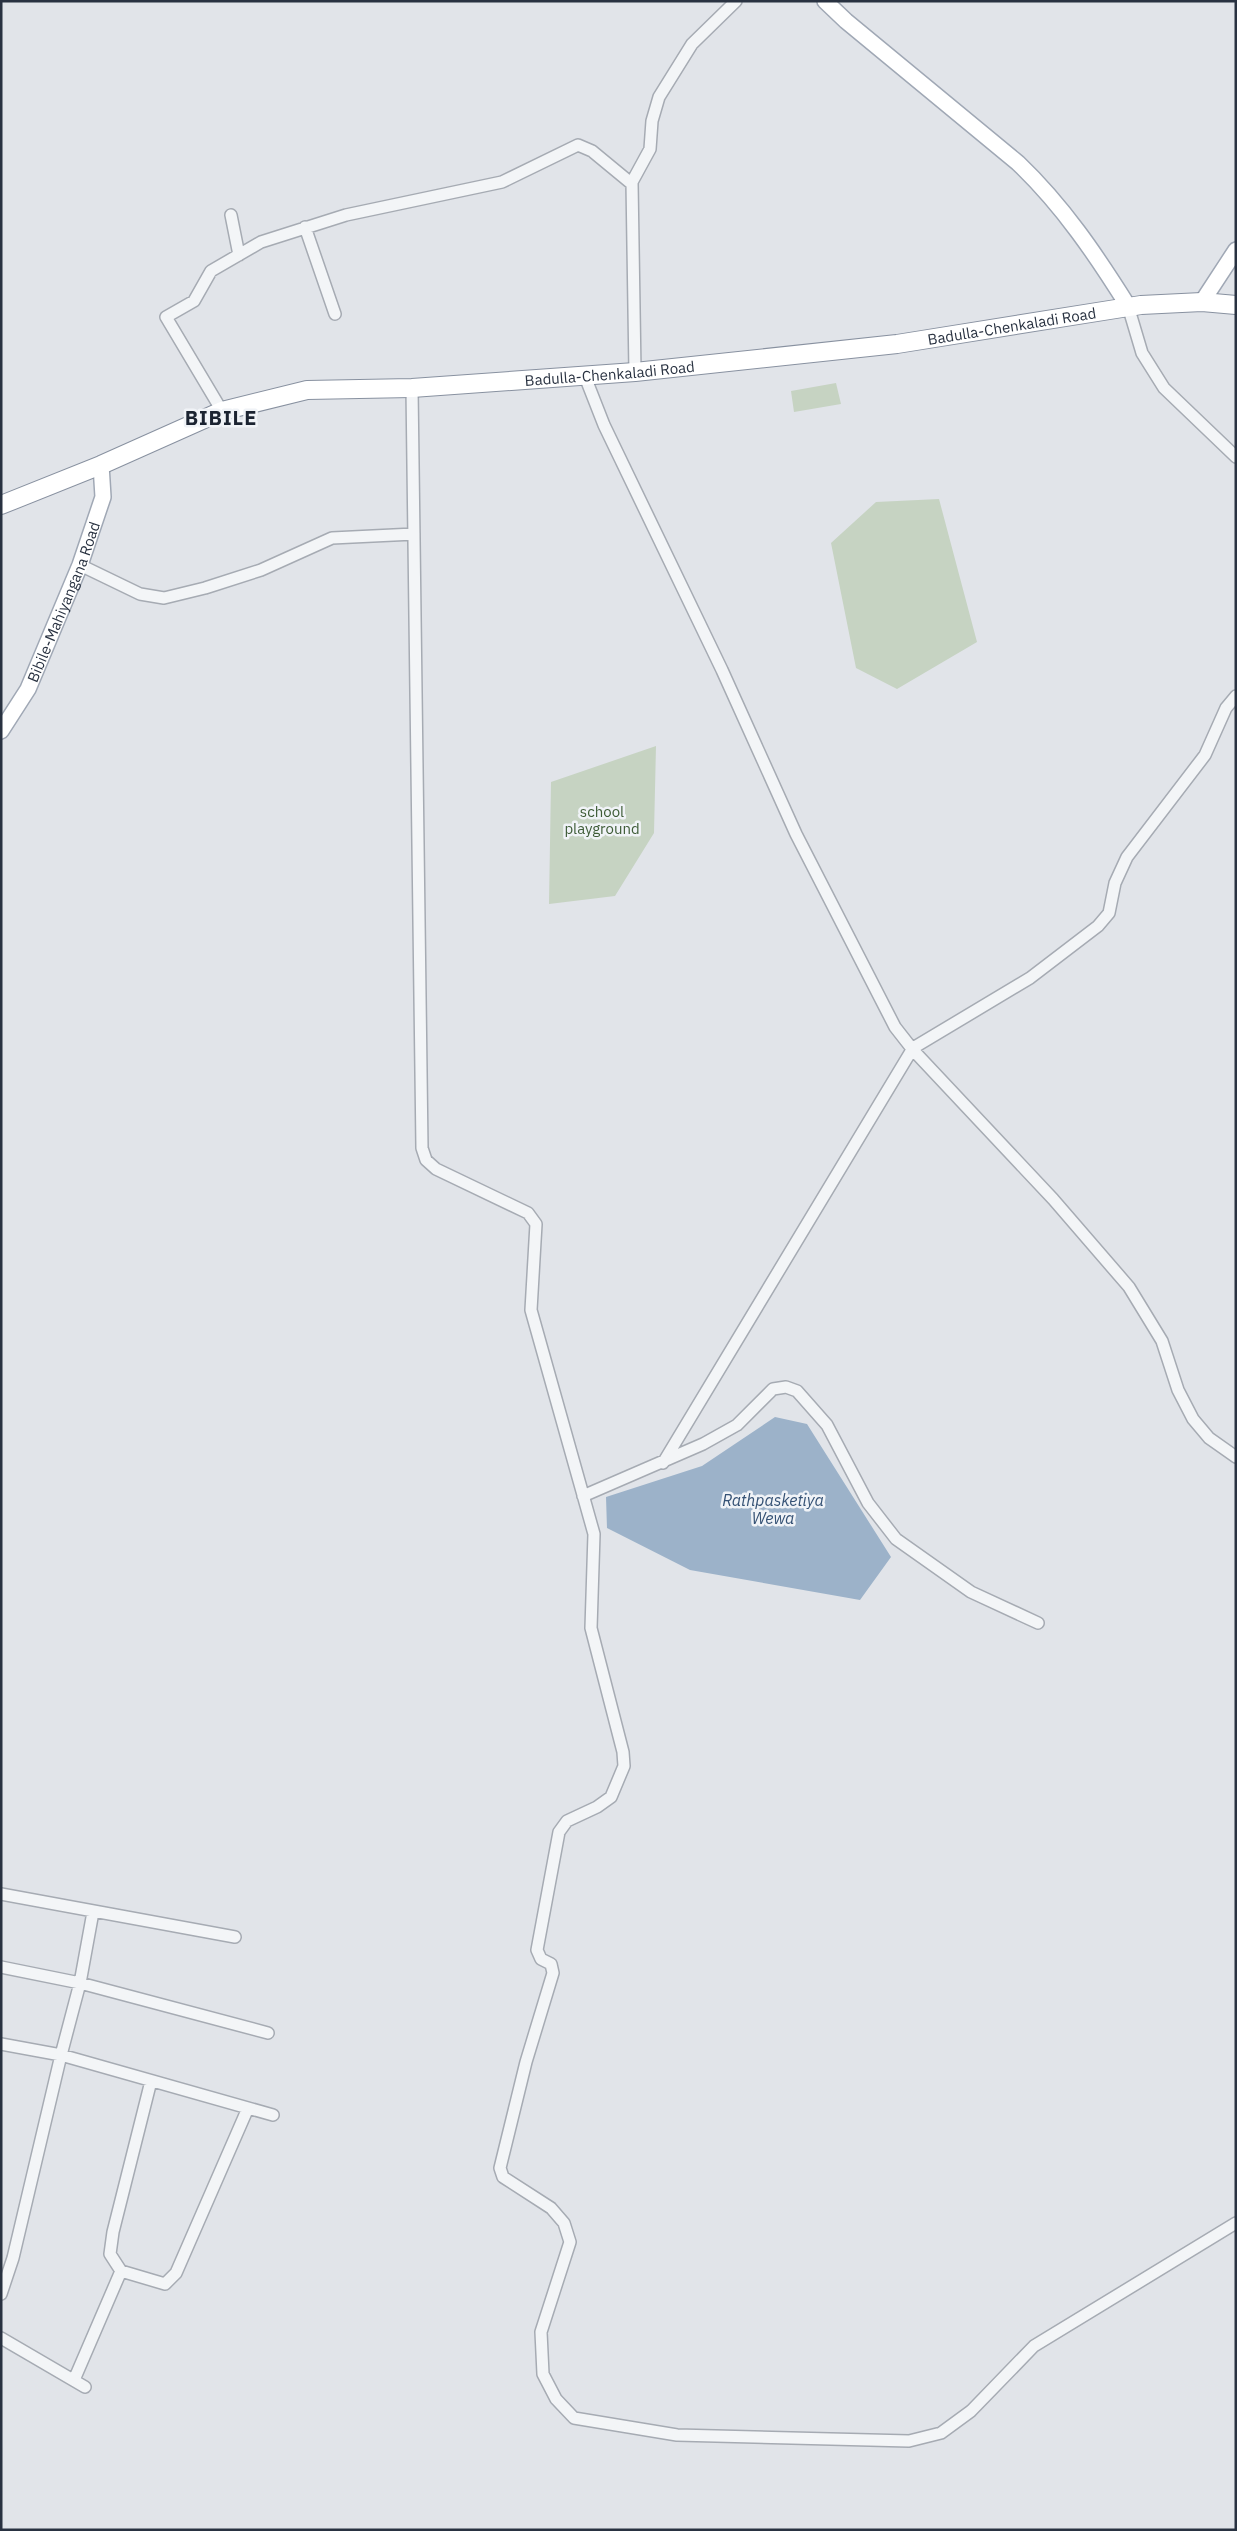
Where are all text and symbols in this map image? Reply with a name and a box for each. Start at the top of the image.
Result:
street label: Badulla-Chenkaladi Road [926,303,1097,348]
street label: Badulla-Chenkaladi Road [524,356,696,389]
district label: BIBILE [185,404,257,431]
street label: Bibile-Mahiyangana Road [22,519,104,685]
park label: school playground [564,802,640,838]
water label: Rathpasketiya Wewa [722,1490,824,1528]

